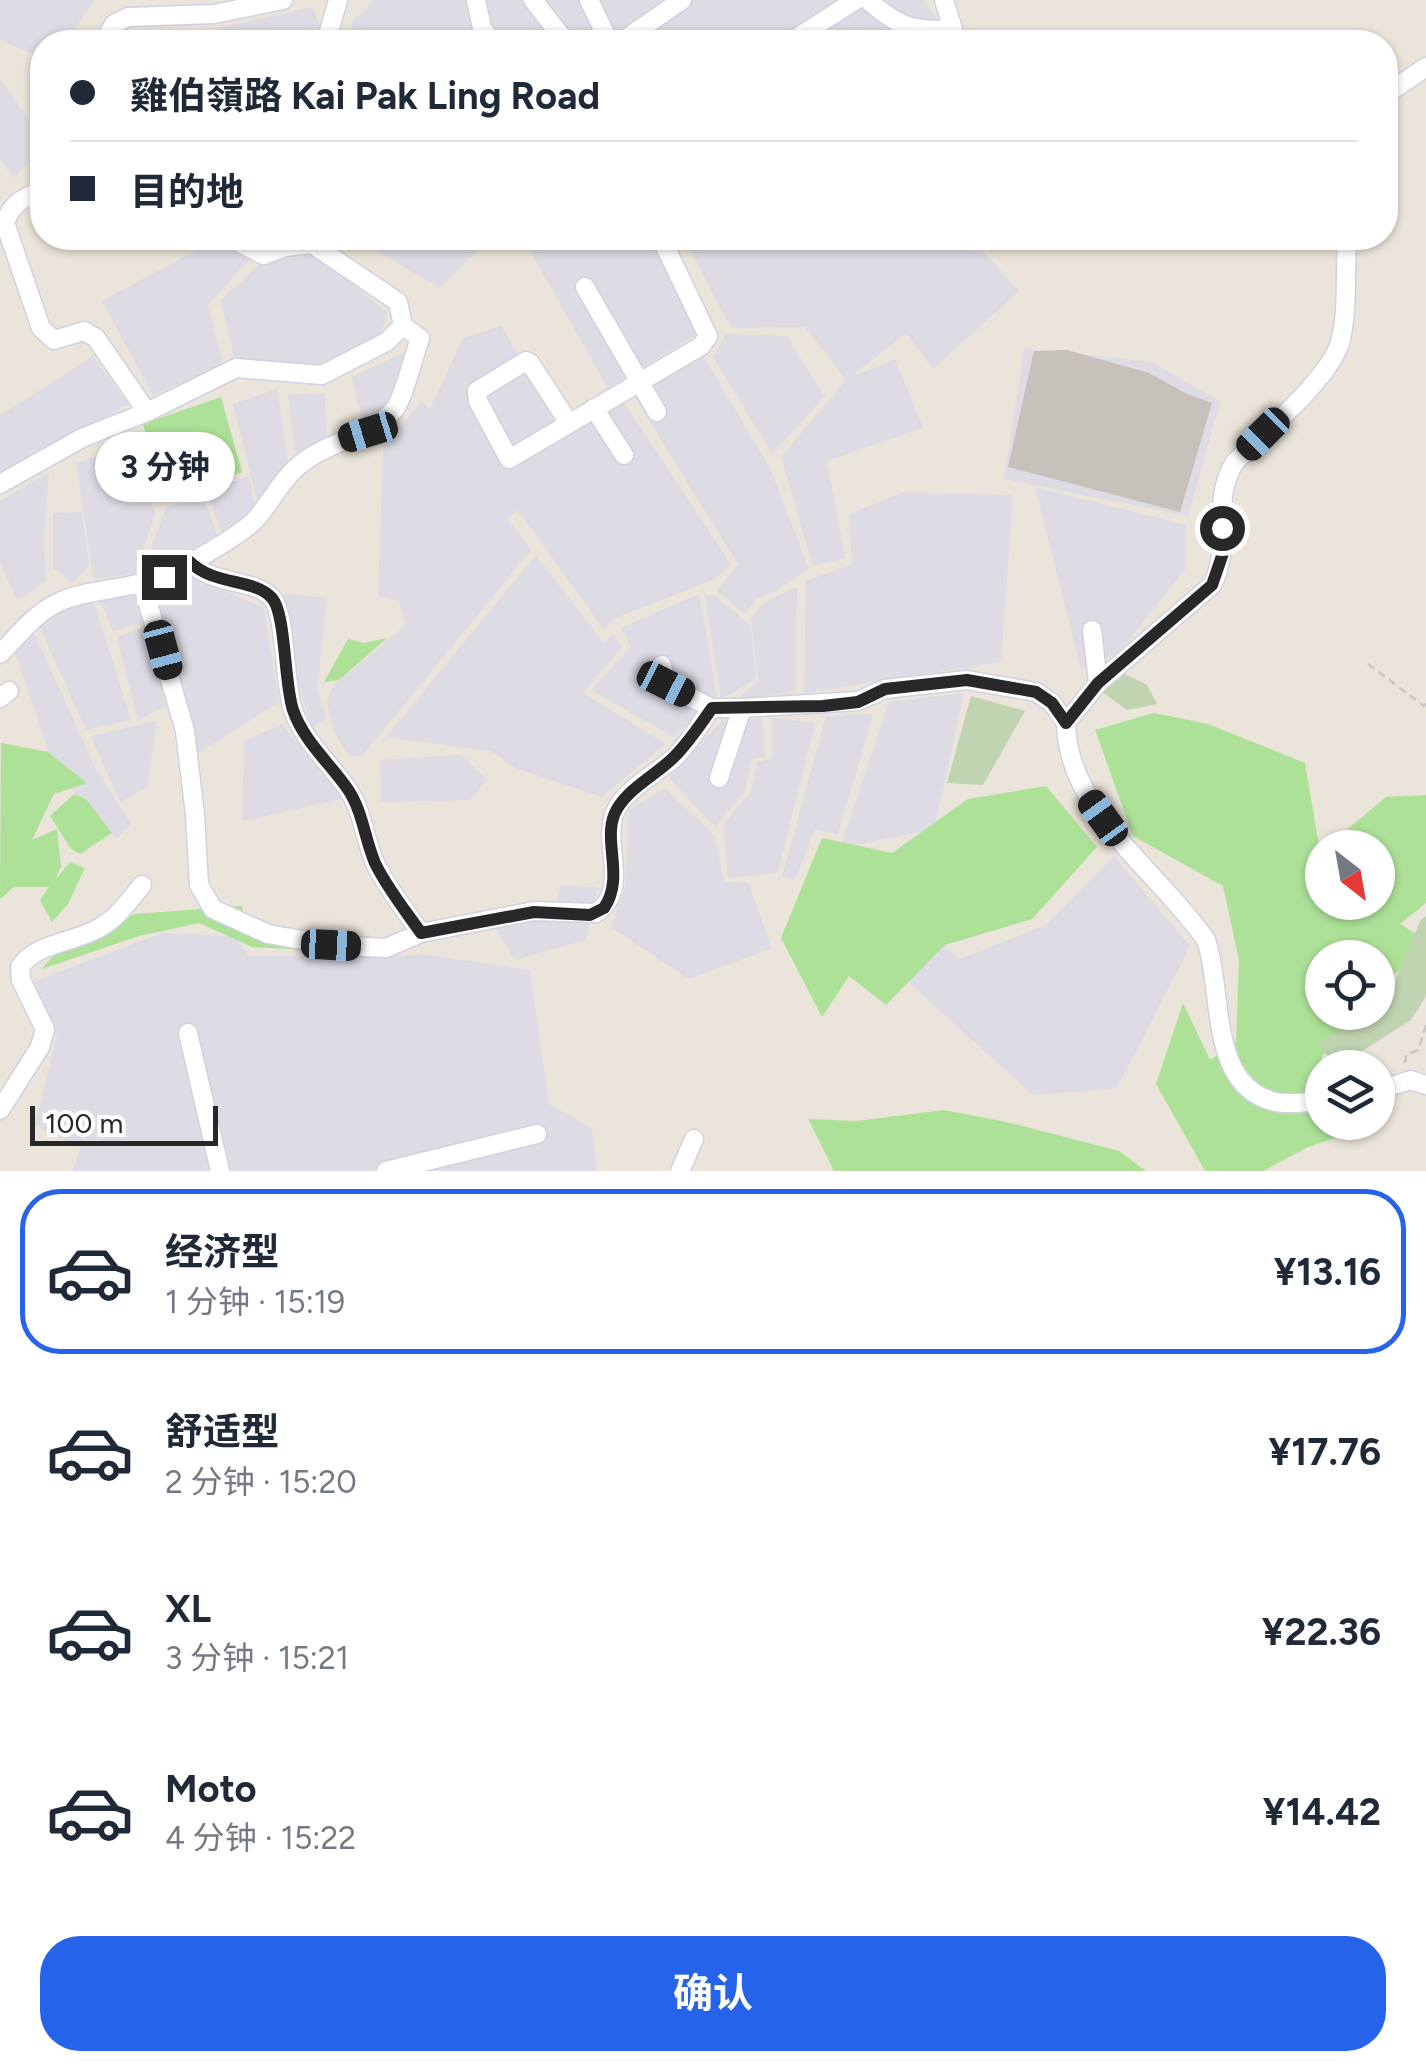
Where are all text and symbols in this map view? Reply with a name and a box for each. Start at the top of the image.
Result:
text: 雞伯嶺路 Kai Pak Ling Road [130,73,600,119]
text: 目的地 [130,169,244,215]
car [1231,402,1295,466]
car [335,409,401,455]
callout: 3 分钟 [94,432,234,502]
text: 3 分钟 [120,448,210,486]
route start [1200,506,1245,551]
route end [142,555,187,600]
car [141,617,185,683]
car [632,657,700,711]
car [1073,785,1133,851]
north arrow [1305,830,1395,920]
map controls [1305,830,1395,1140]
car [300,928,362,962]
button: locate [1305,940,1395,1030]
button: layers [1305,1050,1395,1140]
scale bar [30,1101,218,1146]
text: 100 m [45,1106,123,1140]
icon: car [45,1227,135,1317]
text: 经济型 [165,1229,279,1275]
text: ¥13.16 [1274,1249,1381,1295]
text: 1 分钟 · 15:19 [165,1283,345,1321]
icon: car [45,1407,135,1497]
text: 舒适型 [165,1409,279,1455]
text: ¥17.76 [1269,1429,1381,1475]
text: 2 分钟 · 15:20 [165,1463,357,1501]
text: XL [165,1586,211,1632]
icon: car [45,1587,135,1677]
text: ¥22.36 [1262,1609,1381,1655]
text: 3 分钟 · 15:21 [165,1639,349,1677]
text: Moto [165,1766,257,1812]
icon: car [45,1767,135,1857]
text: ¥14.42 [1263,1789,1381,1835]
text: 4 分钟 · 15:22 [165,1819,356,1857]
button: 确认 [40,1936,1386,2051]

